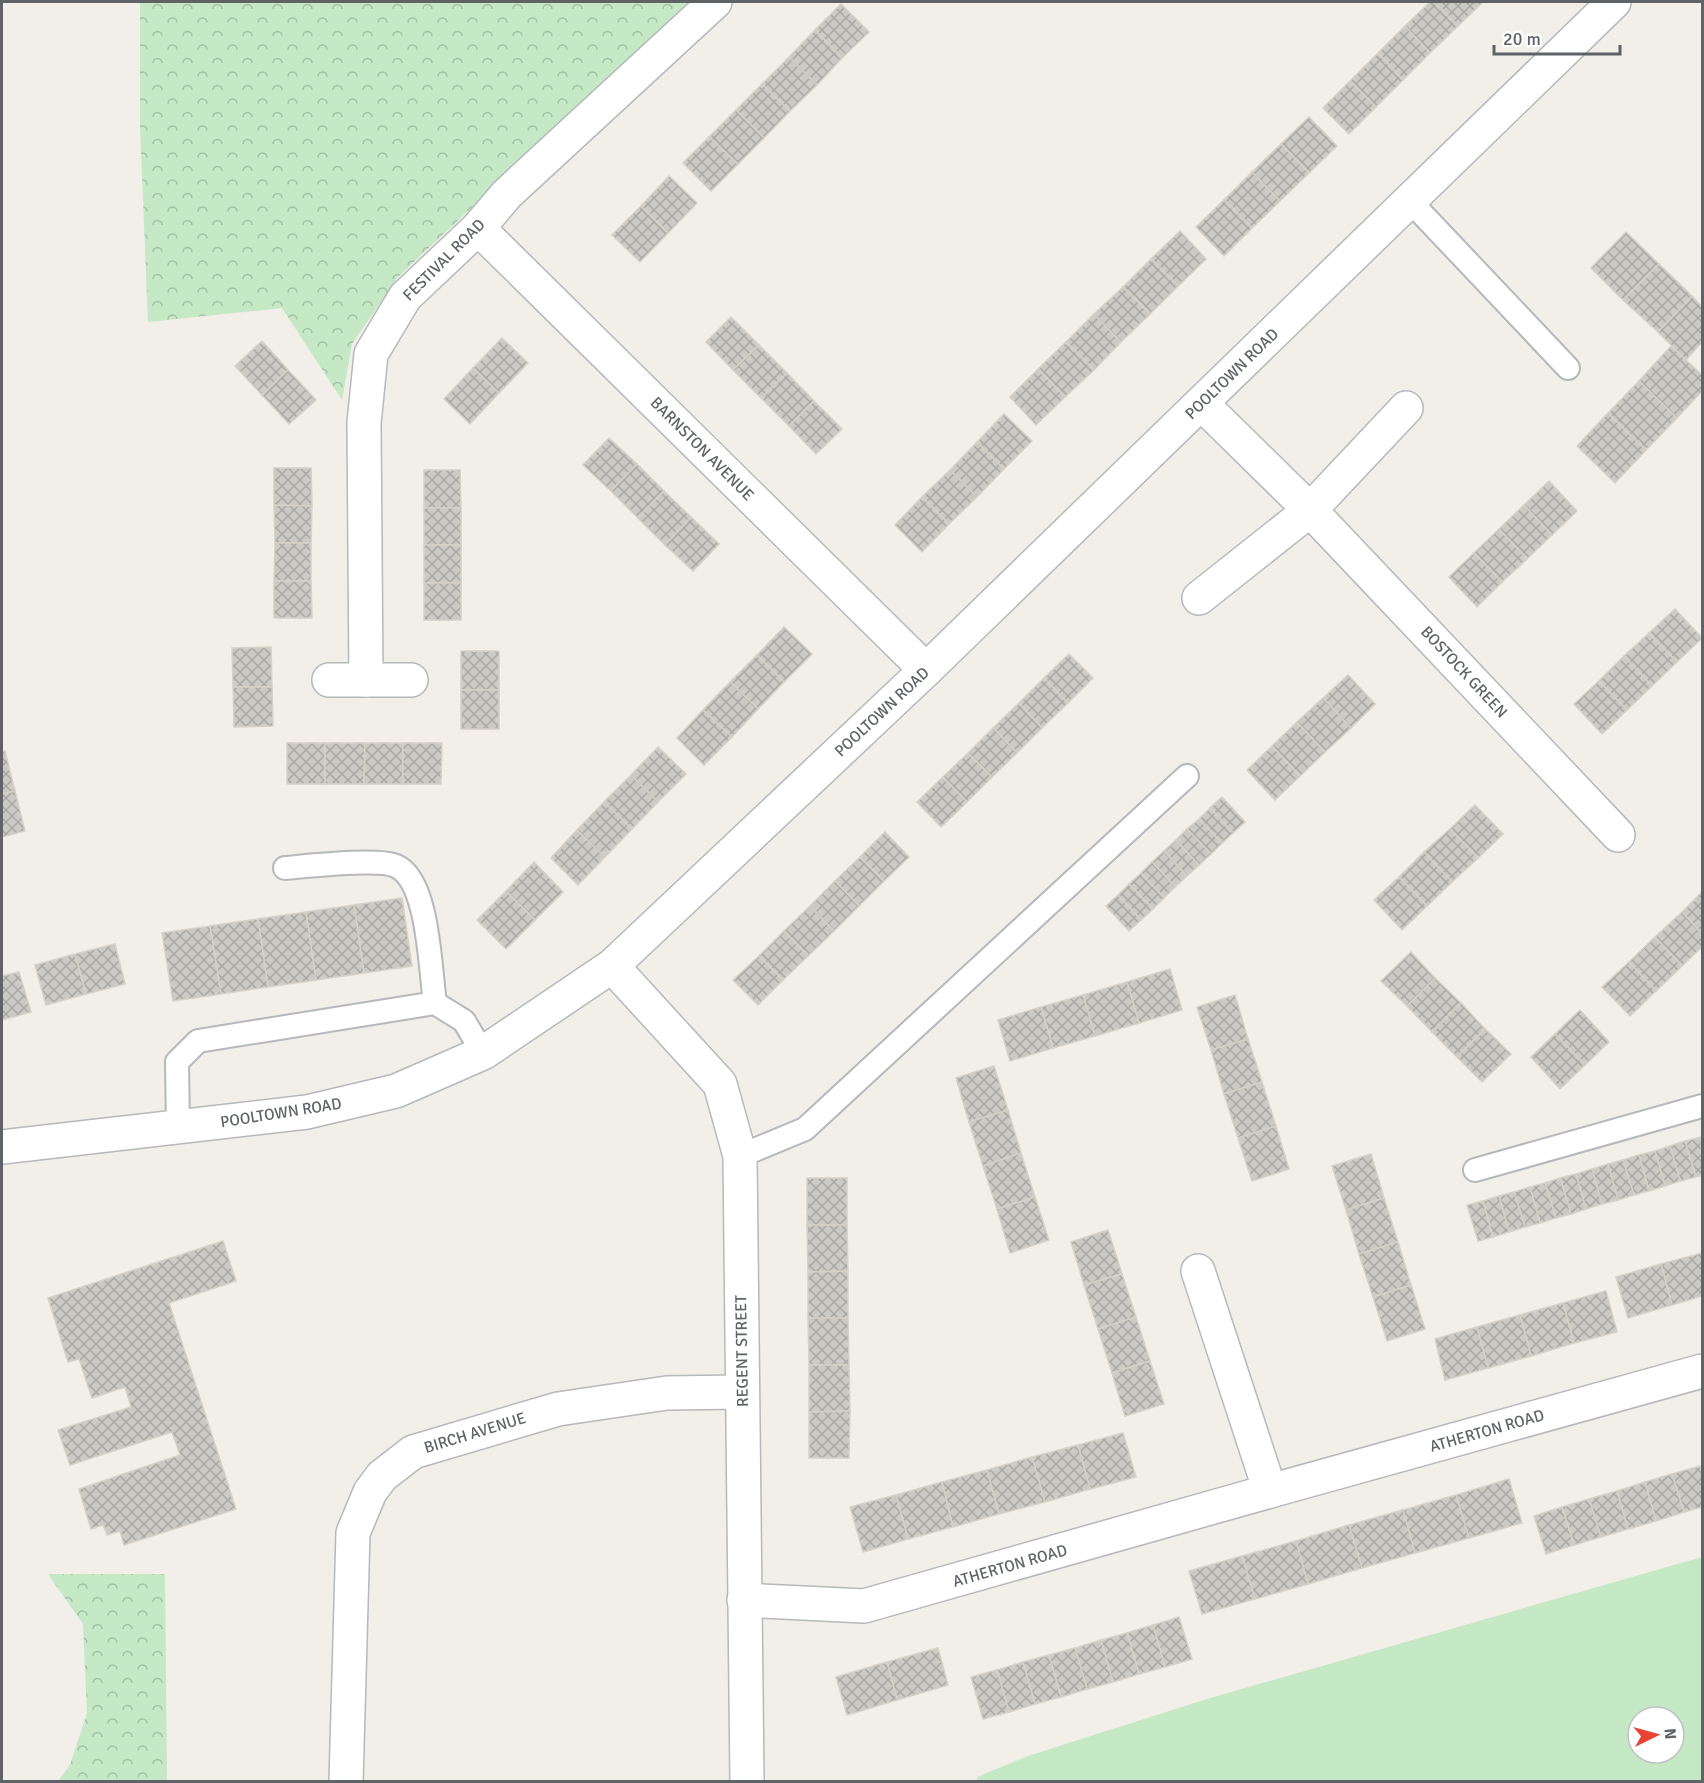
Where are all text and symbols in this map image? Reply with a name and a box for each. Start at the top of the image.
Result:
scale bar [1494,18,1620,56]
text: 20 m [1503,28,1541,50]
street label: FESTIVAL ROAD [399,215,489,305]
street label: POOLTOWN ROAD [1181,324,1283,424]
street label: BARNSTON AVENUE [646,393,758,505]
street label: BOSTOCK GREEN [1416,622,1512,722]
street label: POOLTOWN ROAD [830,663,934,761]
street label: POOLTOWN ROAD [219,1094,343,1132]
street label: REGENT STREET [731,1295,753,1407]
street label: ATHERTON ROAD [1427,1405,1547,1457]
street label: BIRCH AVENUE [422,1408,528,1458]
street label: ATHERTON ROAD [950,1540,1070,1592]
north arrow [1626,1705,1686,1765]
text: N [1659,1727,1680,1740]

